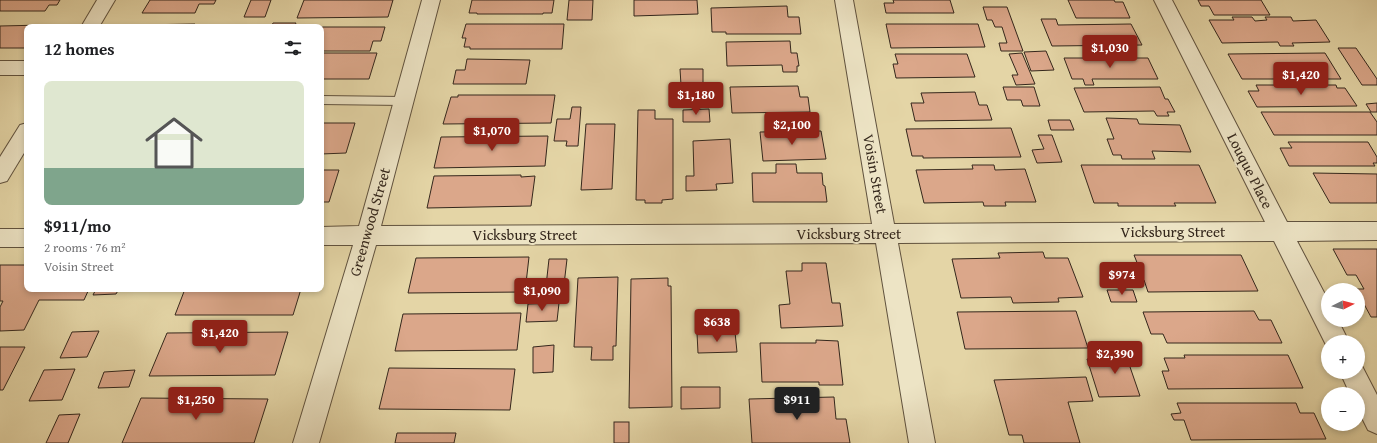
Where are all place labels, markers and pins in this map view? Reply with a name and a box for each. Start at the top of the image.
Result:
pin: $1,030 [1077,35,1143,69]
pin: $1,420 [1268,62,1334,96]
pin: $1,180 [663,82,729,116]
pin: $2,100 [759,112,825,146]
pin: $1,070 [459,118,525,152]
pin: $974 [1098,262,1146,296]
pin: $1,090 [509,278,575,312]
pin: $638 [693,309,741,343]
pin: $1,420 [187,320,253,354]
pin: $2,390 [1082,341,1148,375]
pin: $1,250 [163,387,229,421]
pin: $911 [773,387,821,421]

